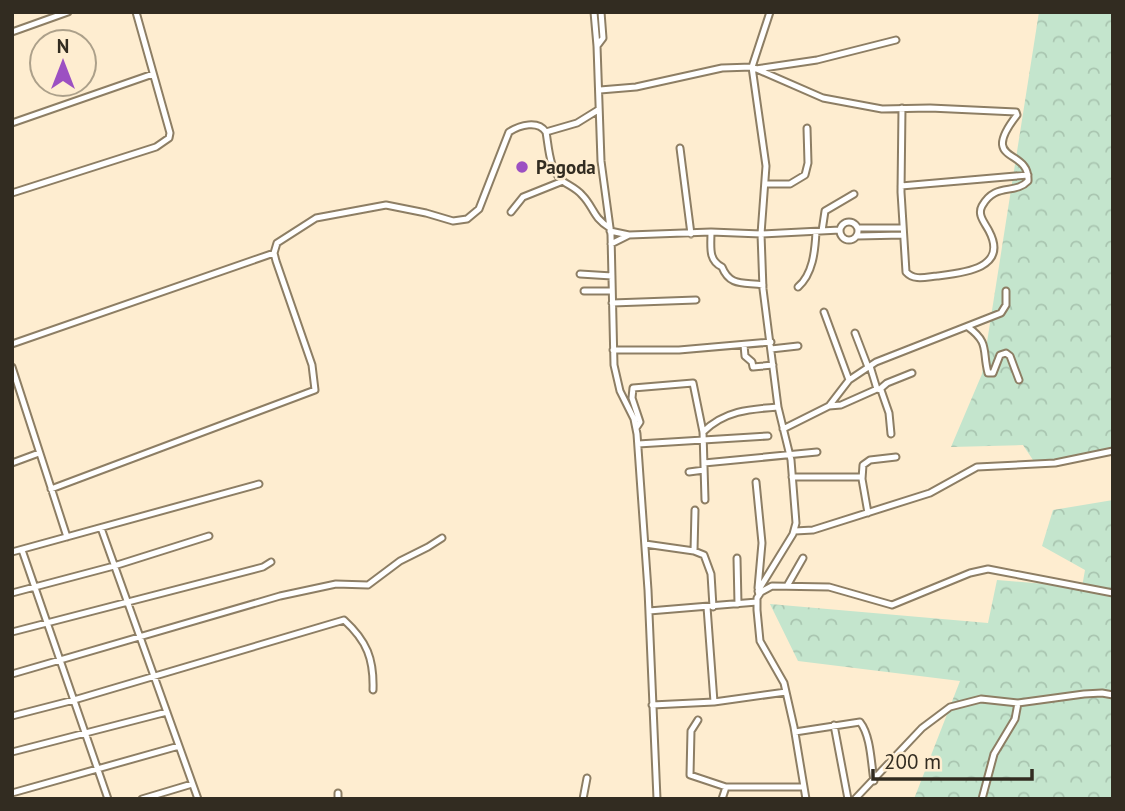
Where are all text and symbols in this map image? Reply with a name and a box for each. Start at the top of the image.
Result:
north arrow [28,28,98,98]
text: N [57,34,69,58]
place label: Pagoda [536,155,596,179]
marker: Pagoda [514,159,530,175]
scale bar [873,738,1032,782]
text: 200 m [884,748,941,775]

